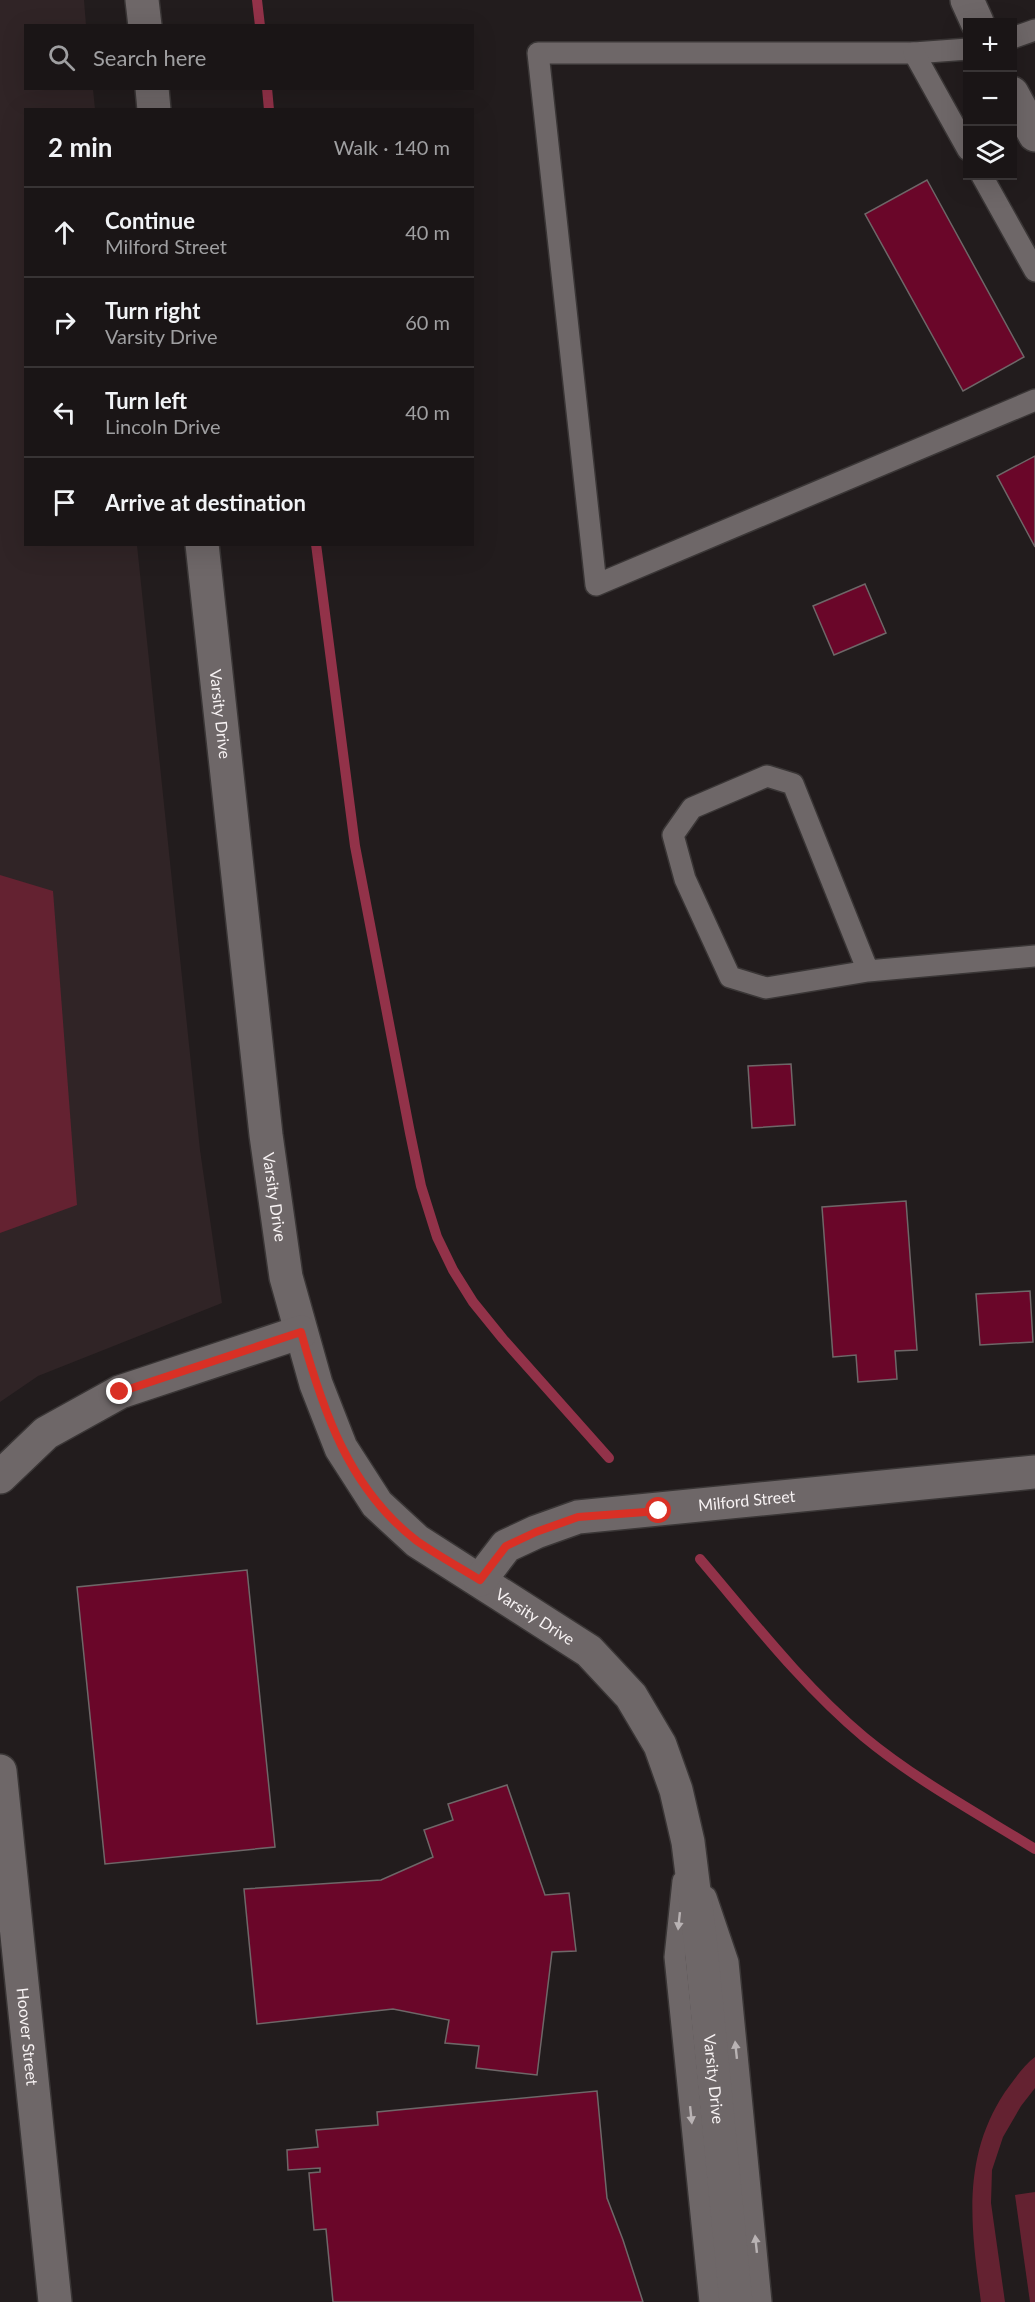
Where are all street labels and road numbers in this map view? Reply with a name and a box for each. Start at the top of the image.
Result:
street label: Varsity Drive [207,668,235,760]
street label: Varsity Drive [260,1151,291,1243]
street label: Milford Street [697,1486,796,1514]
street label: Varsity Drive [492,1584,578,1648]
street label: Hoover Street [13,1987,43,2087]
street label: Varsity Drive [701,2033,728,2125]

